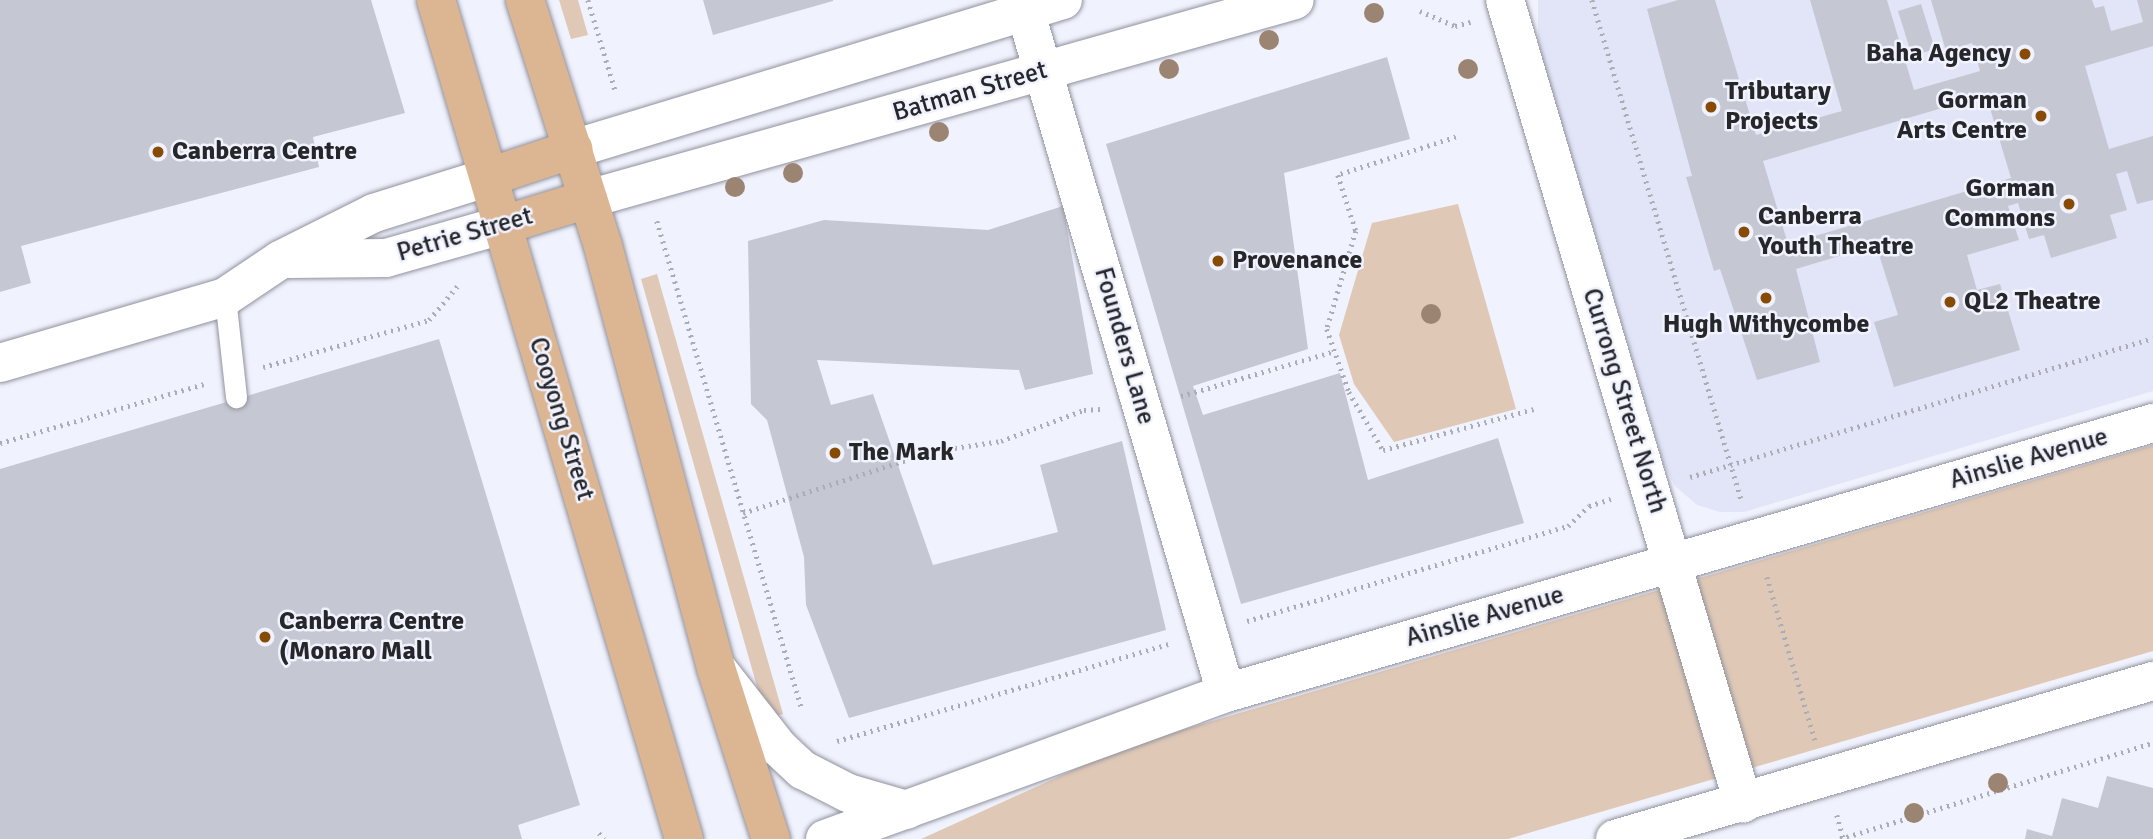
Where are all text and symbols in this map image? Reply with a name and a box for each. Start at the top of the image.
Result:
place label: Baha Agency [1866,38,2011,70]
marker: Baha Agency [2017,46,2033,62]
street label: Batman Street [889,55,1051,129]
place label: Tributary Projects [1725,76,1831,138]
place label: Gorman Arts Centre [1897,85,2027,146]
marker: Tributary Projects [1703,99,1719,115]
marker: Gorman Arts Centre [2033,108,2049,124]
place label: Canberra Centre [172,136,357,168]
marker: Canberra Centre [150,144,166,160]
place label: Gorman Commons [1944,173,2055,234]
marker: Gorman Commons [2061,196,2077,212]
street label: Petrie Street [394,201,536,269]
place label: Canberra Youth Theatre [1758,201,1914,262]
marker: Canberra Youth Theatre [1736,224,1752,240]
place label: Provenance [1232,245,1362,277]
marker: Provenance [1210,253,1226,269]
street label: Founders Lane [1087,264,1161,428]
street label: Currong Street North [1575,285,1673,517]
place label: QL2 Theatre [1964,286,2101,318]
marker: Hugh Withycombe [1758,290,1774,306]
marker: QL2 Theatre [1942,294,1958,310]
place label: Hugh Withycombe [1663,309,1869,341]
street label: Cooyong Street [521,334,601,504]
street label: Ainslie Avenue [1946,422,2112,496]
place label: The Mark [849,437,954,469]
marker: The Mark [827,445,843,461]
street label: Ainslie Avenue [1402,580,1568,654]
place label: Canberra Centre (Monaro Mall [279,606,464,668]
marker: Canberra Centre (Monaro Mall [257,629,273,645]

